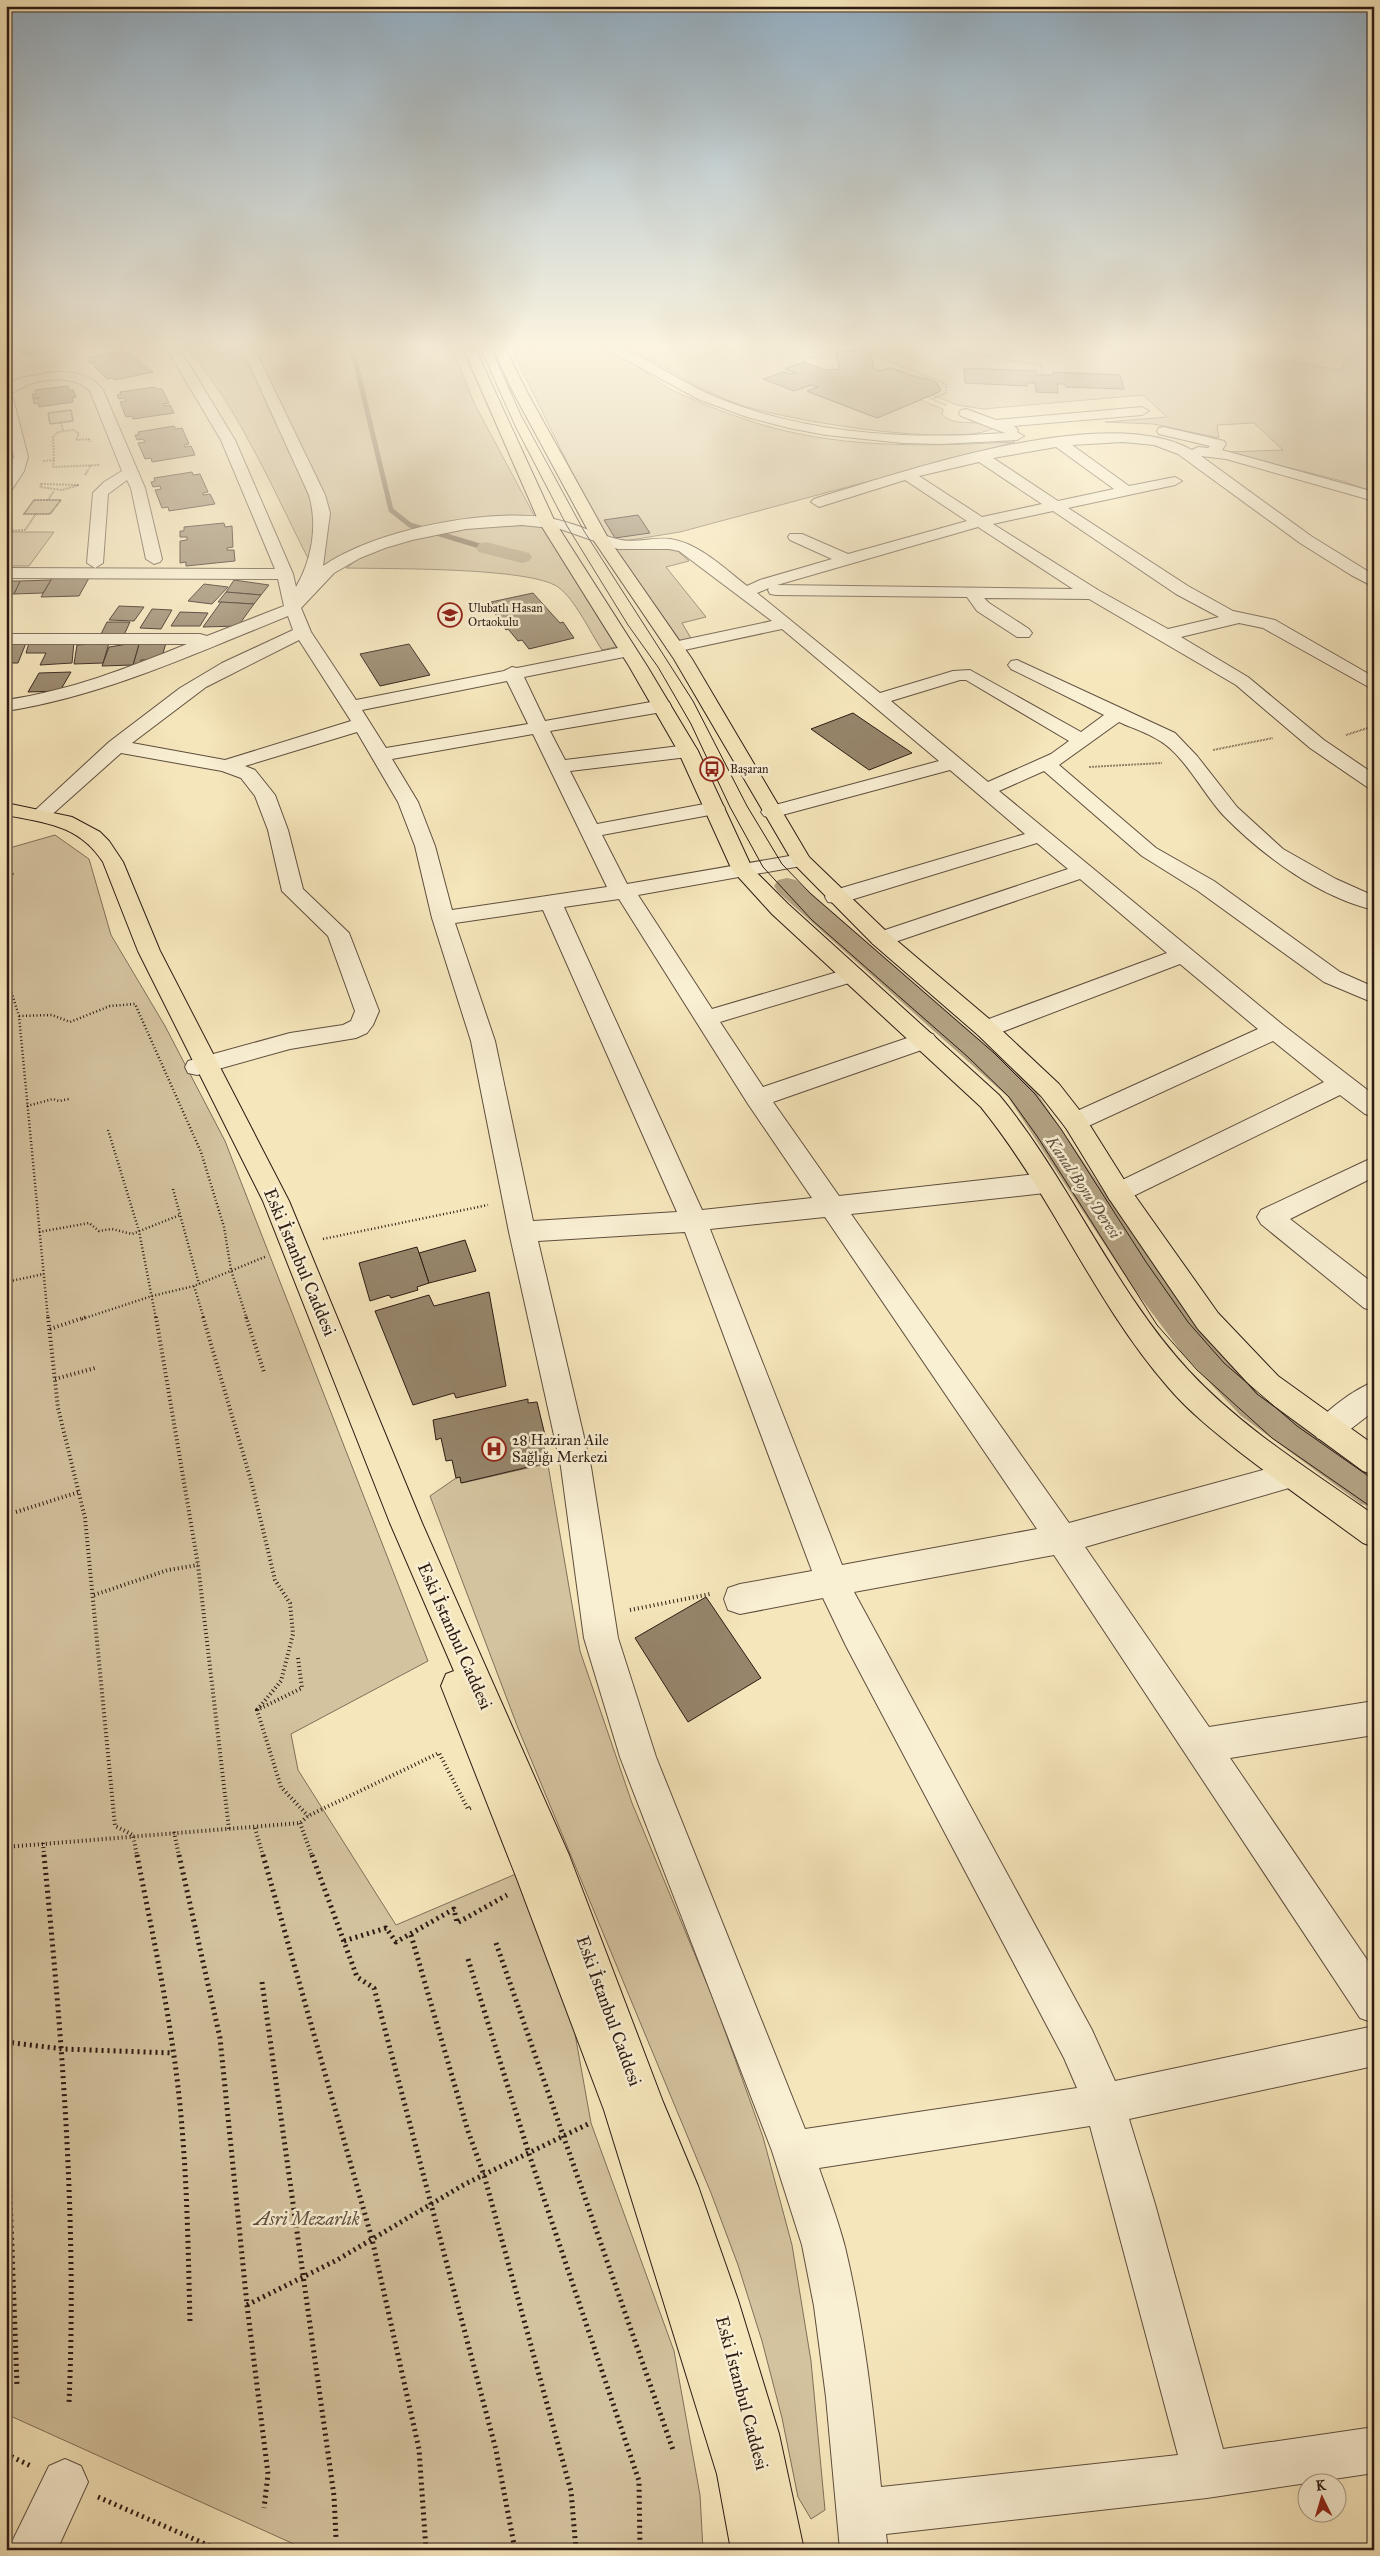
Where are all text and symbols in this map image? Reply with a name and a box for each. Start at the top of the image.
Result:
place label: Ulubatlı Hasan Ortaokulu [468,601,543,629]
school or university icon: Ulubatlı Hasan Ortaokulu [437,602,463,628]
bus stop icon: Başaran [699,756,725,782]
place label: Başaran [730,762,769,776]
water label: Kanal Boyu Deresi [1042,1132,1125,1242]
street label: Eski İstanbul Caddesi [259,1184,342,1339]
place label: 28 Haziran Aile Sağlığı Merkezi [512,1431,609,1466]
hospital icon: 28 Haziran Aile Sağlığı Merkezi [481,1436,507,1462]
street label: Eski İstanbul Caddesi [413,1559,498,1713]
street label: Eski İstanbul Caddesi [572,1932,647,2089]
park label: Asri Mezarlık [252,2208,360,2230]
street label: Eski İstanbul Caddesi [711,2313,774,2472]
north arrow [1298,2474,1348,2524]
text: K [1315,2477,1328,2494]

